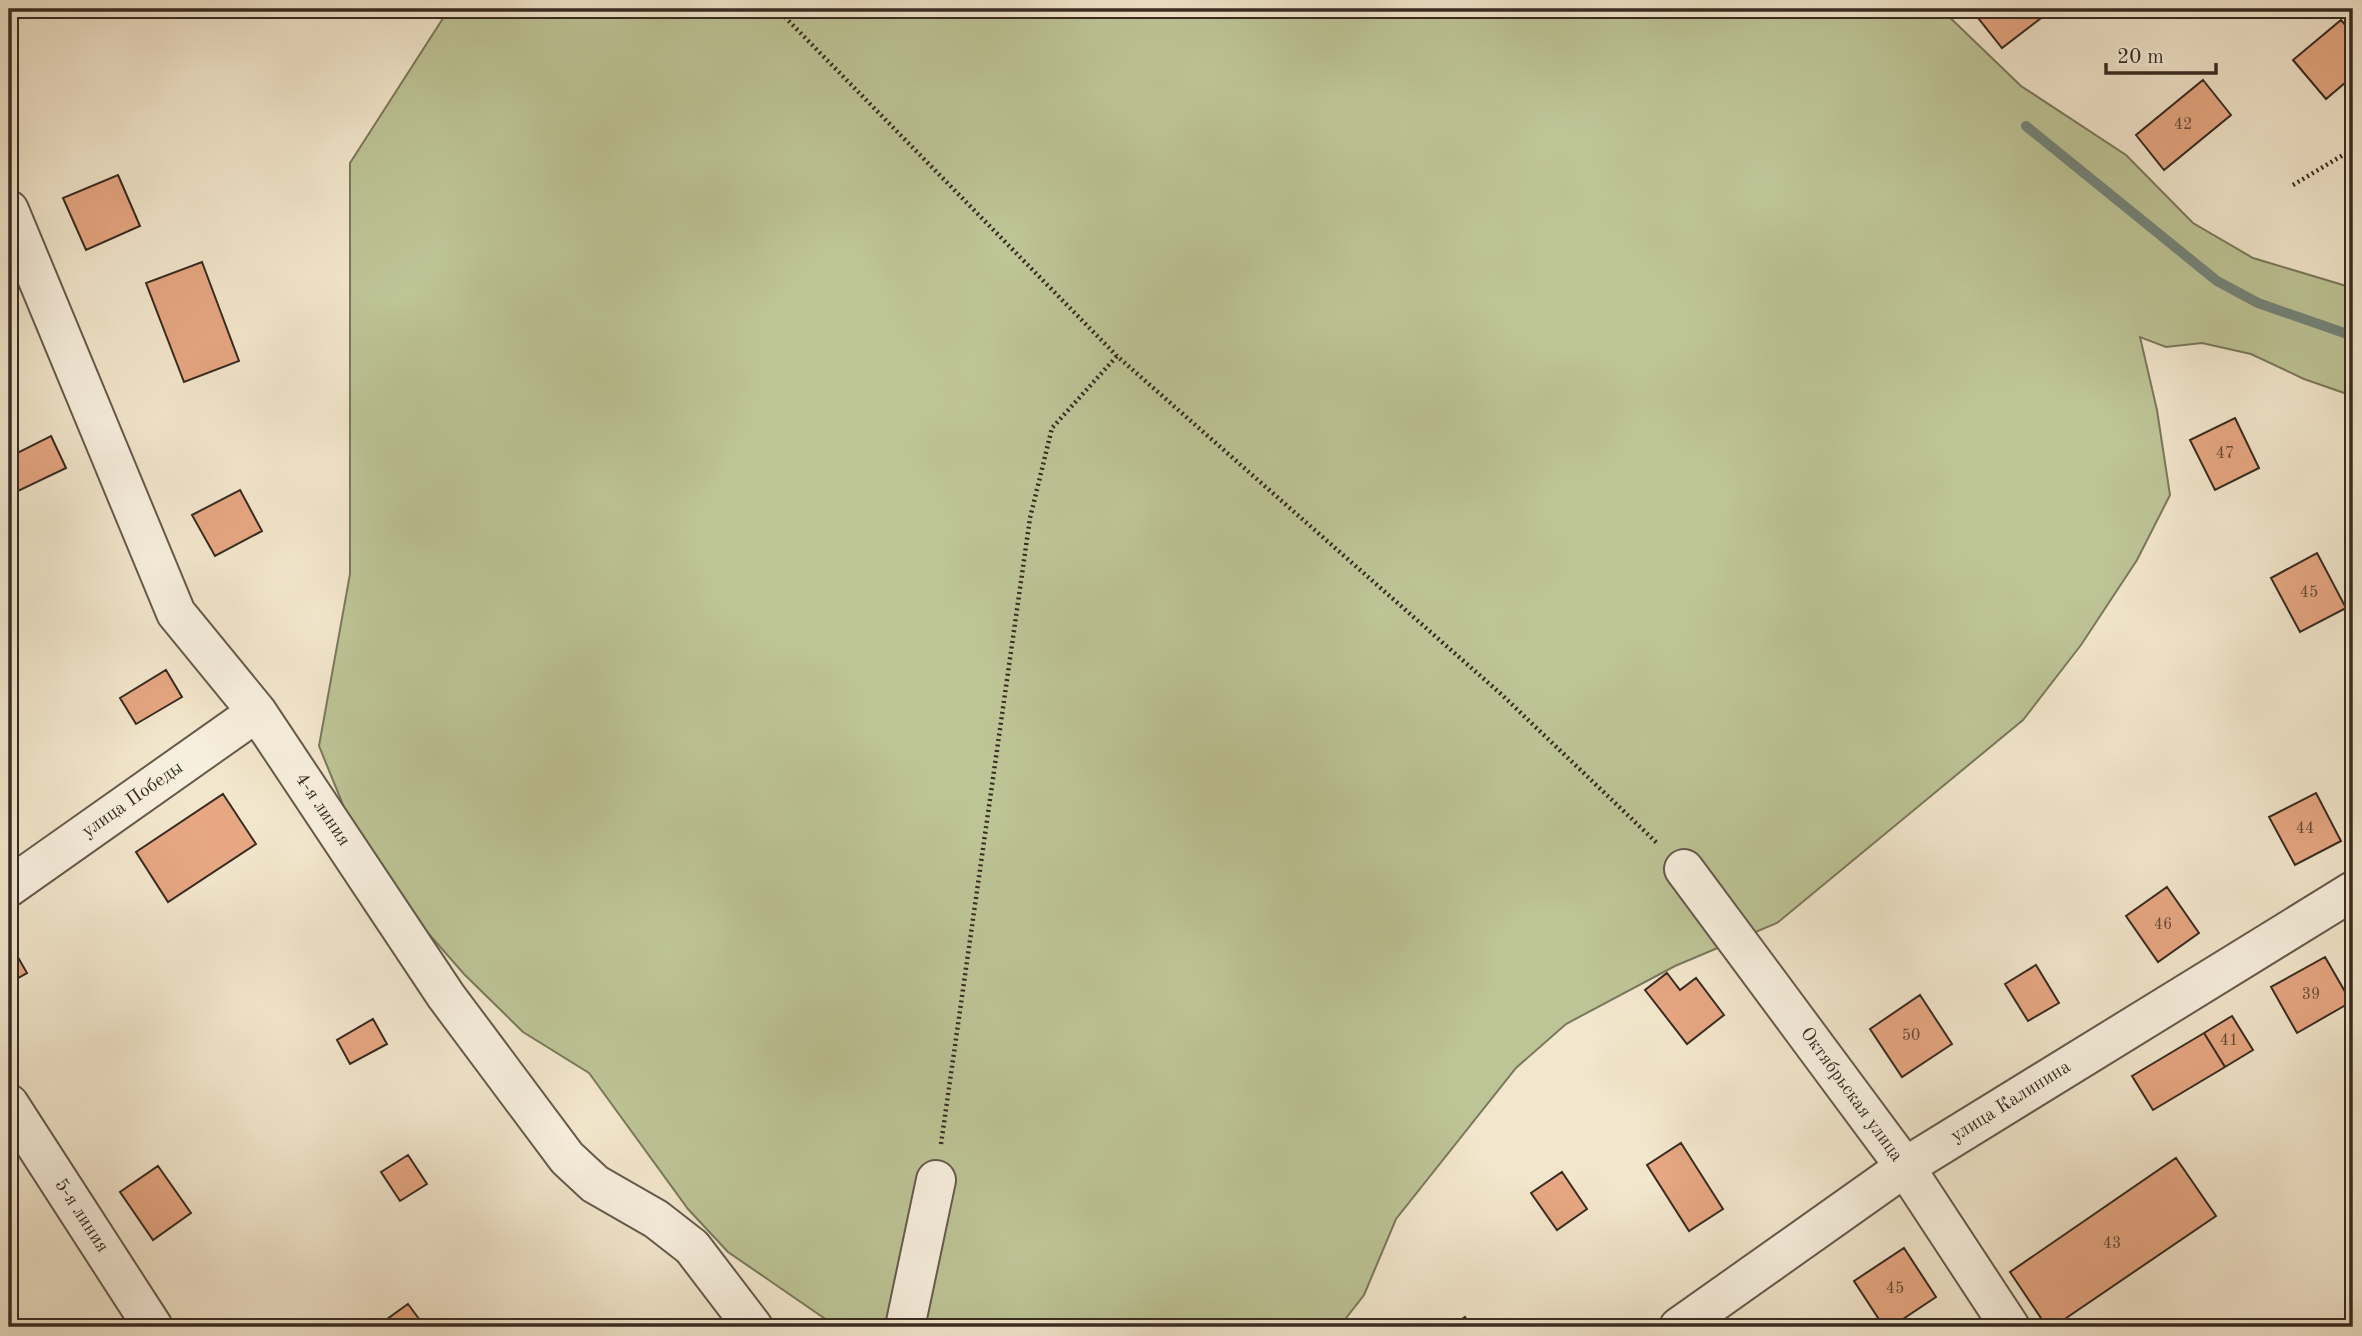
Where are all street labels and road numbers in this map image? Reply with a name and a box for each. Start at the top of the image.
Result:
street label: улица Победы [79,758,187,842]
street label: 4-я линия [291,770,353,850]
street label: Октябрьская улица [1796,1024,1906,1166]
street label: улица Калинина [1948,1057,2075,1146]
street label: 5-я линия [50,1176,112,1256]

